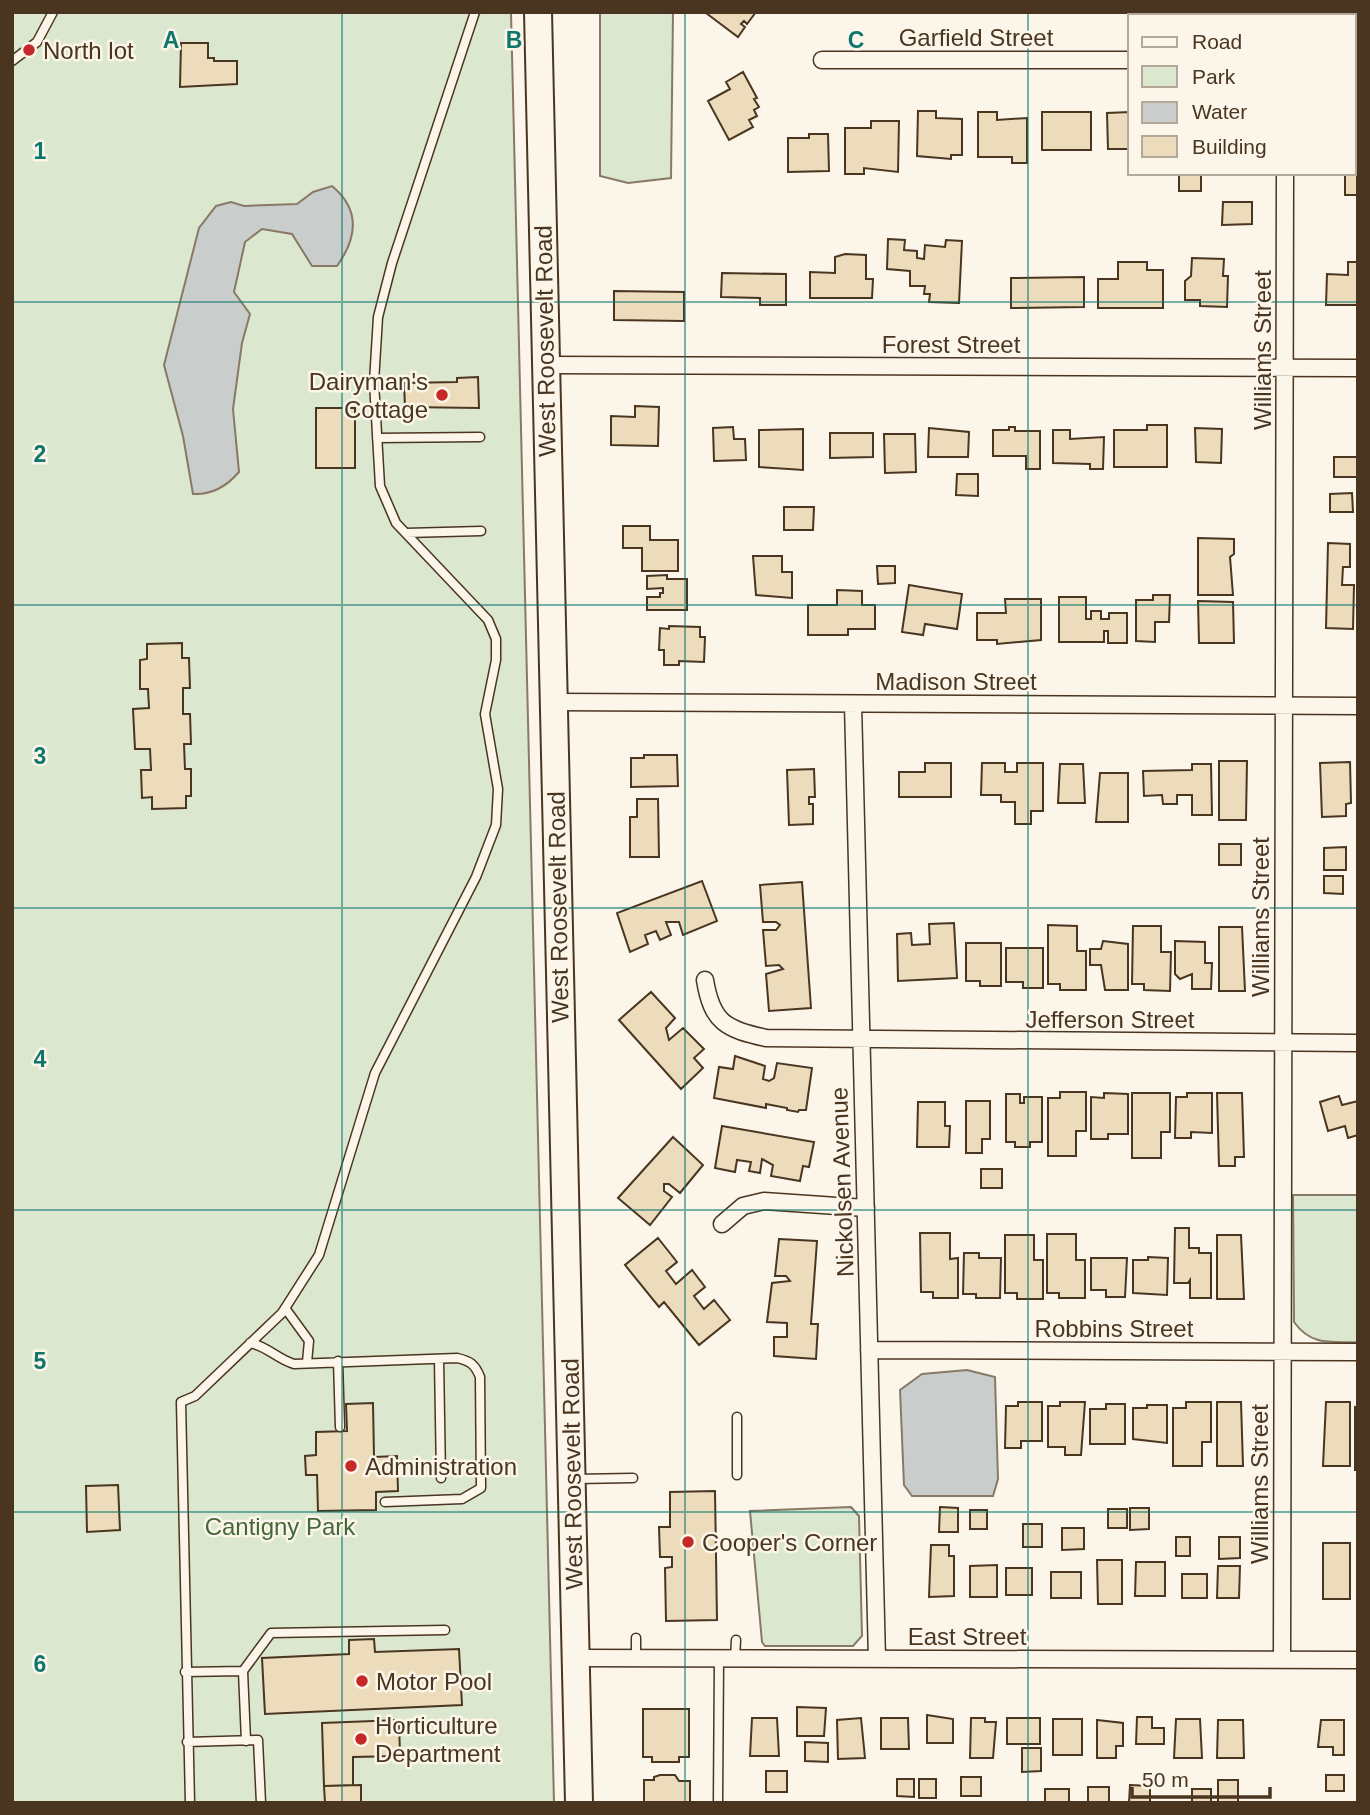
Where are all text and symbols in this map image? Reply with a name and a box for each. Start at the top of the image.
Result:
legend [1128,14,1356,175]
street label: Garfield Street [899,24,1054,51]
text: A [163,27,179,53]
text: B [506,27,522,53]
text: C [848,27,864,53]
text: Road [1192,30,1242,53]
place label: North lot [43,37,134,64]
marker: North lot [21,42,37,58]
text: Park [1192,65,1236,88]
text: Water [1192,100,1247,123]
text: Building [1192,135,1267,158]
text: 1 [34,138,47,164]
street label: West Roosevelt Road [529,225,561,457]
street label: Williams Street [1249,270,1276,430]
street label: Forest Street [882,331,1021,358]
place label: Dairyman's Cottage [309,368,428,423]
marker: Dairyman's Cottage [434,387,450,403]
text: 2 [34,441,46,467]
street label: Madison Street [875,668,1037,695]
text: 3 [34,743,46,769]
street label: West Roosevelt Road [542,791,574,1023]
street label: Williams Street [1247,837,1274,997]
street label: Jefferson Street [1026,1006,1195,1033]
text: 4 [34,1046,47,1072]
street label: Nickolsen Avenue [825,1086,859,1278]
street label: Robbins Street [1035,1315,1194,1342]
text: 5 [34,1348,47,1374]
street label: West Roosevelt Road [556,1358,588,1590]
street label: Williams Street [1246,1404,1273,1564]
place label: Administration [365,1453,517,1480]
marker: Administration [343,1458,359,1474]
park label: Cantigny Park [205,1513,356,1540]
place label: Cooper's Corner [702,1529,877,1556]
marker: Cooper's Corner [680,1534,696,1550]
street label: East Street [908,1623,1027,1650]
text: 6 [34,1651,46,1677]
place label: Motor Pool [376,1668,492,1695]
marker: Motor Pool [354,1673,370,1689]
place label: Horticulture Department [375,1712,501,1767]
marker: Horticulture Department [353,1731,369,1747]
scale bar [1132,1756,1270,1800]
text: 50 m [1142,1768,1189,1791]

